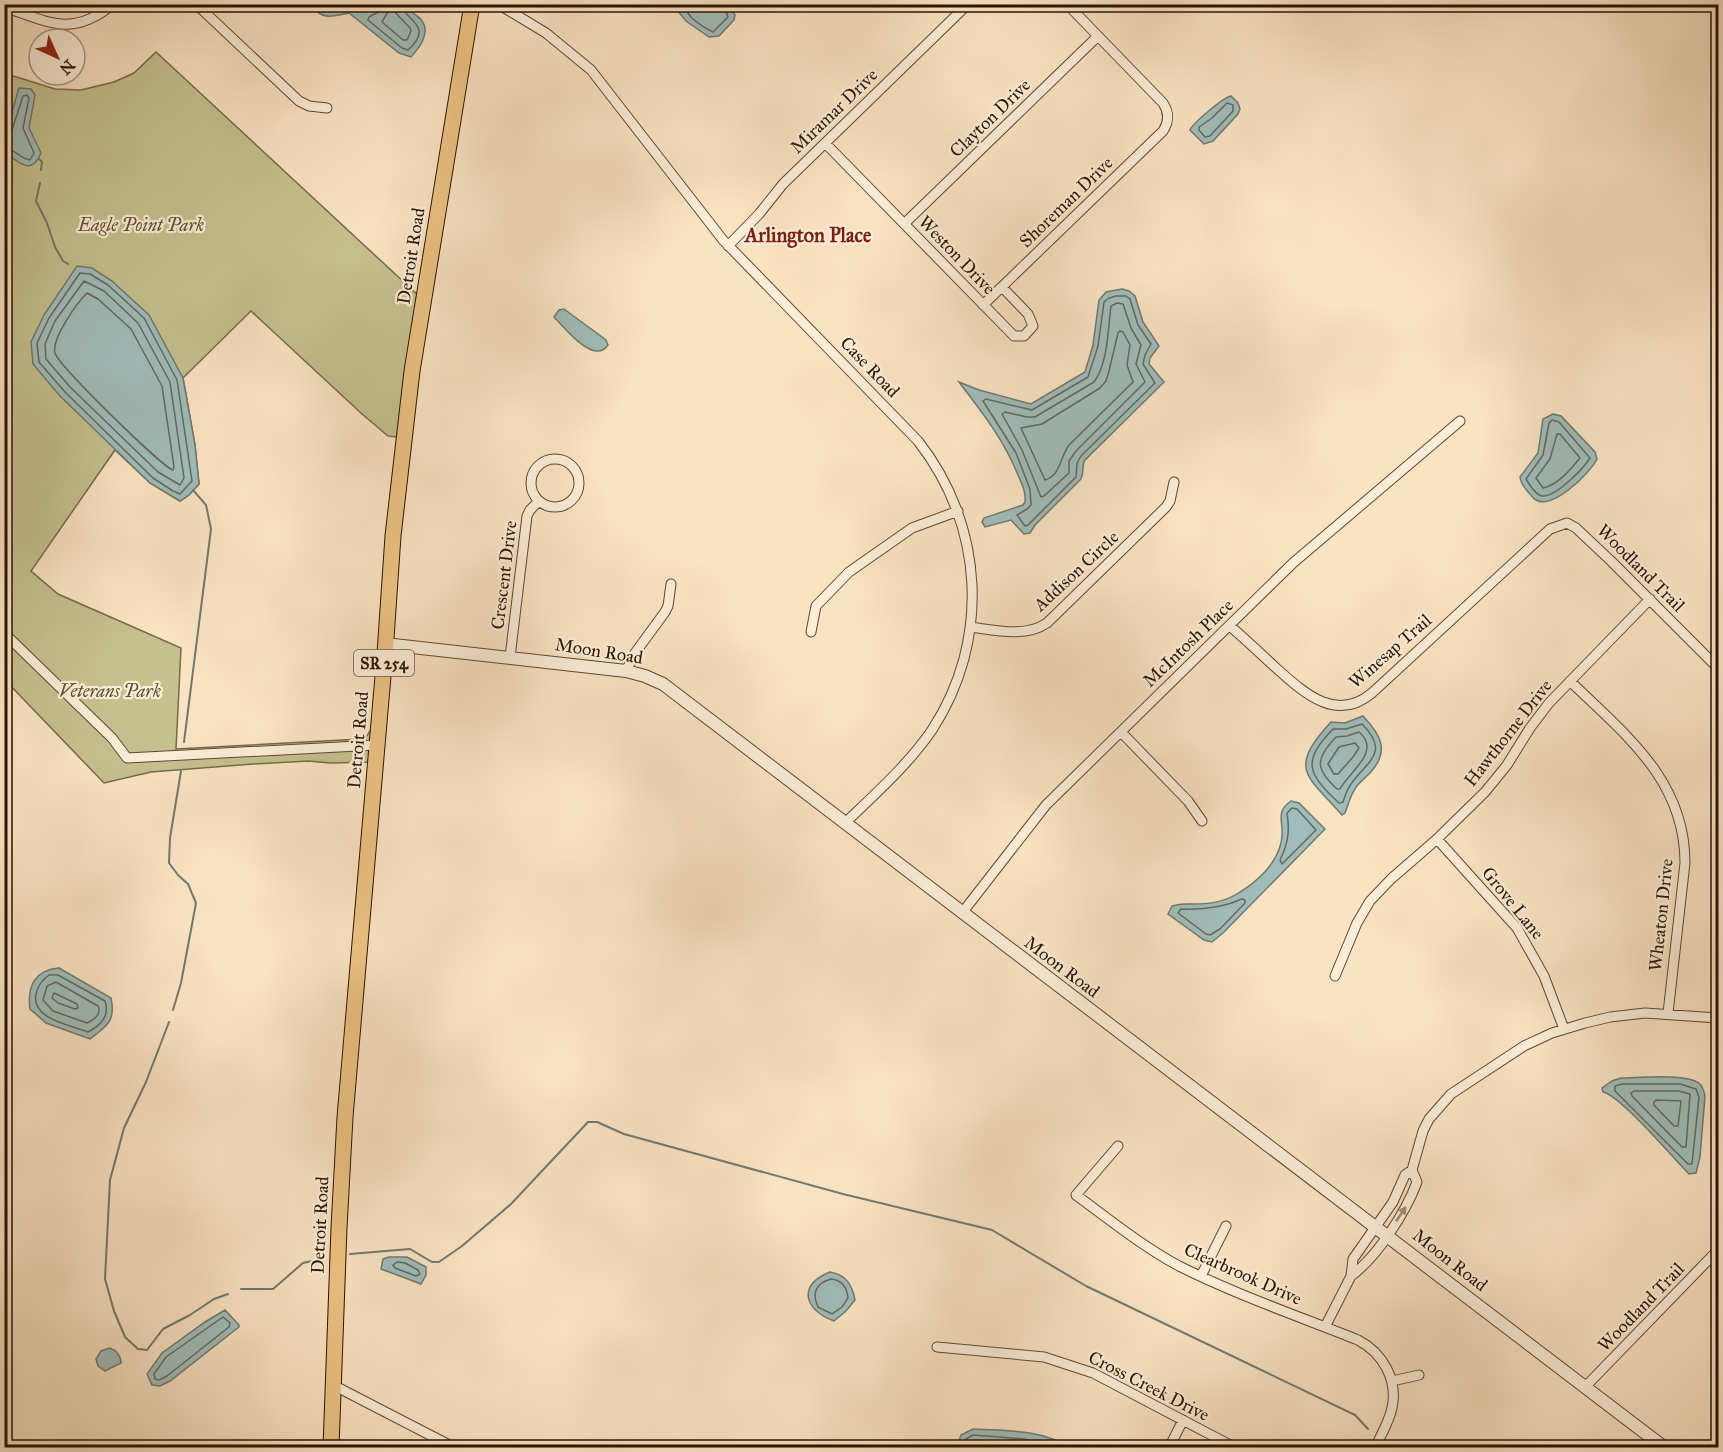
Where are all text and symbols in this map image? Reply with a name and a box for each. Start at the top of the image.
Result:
north arrow [27,27,87,87]
text: N [55,56,79,79]
street label: Miramar Drive [786,64,882,158]
street label: Clayton Drive [945,74,1035,162]
street label: Shoreman Drive [1015,152,1117,252]
street label: Detroit Road [393,206,429,306]
street label: Weston Drive [914,211,1000,299]
park label: Eagle Point Park [77,214,204,236]
district label: Arlington Place [743,223,872,248]
street label: Case Road [836,332,904,402]
street label: Crescent Drive [486,519,522,631]
street label: Woodland Trail [1593,520,1690,617]
street label: Addison Circle [1028,526,1123,617]
street label: McIntosh Place [1138,594,1238,692]
street label: Winesap Trail [1344,609,1436,693]
street label: Moon Road [553,633,645,669]
road number: SR 254 [354,650,414,676]
street label: Hawthorne Drive [1459,675,1557,791]
park label: Veterans Park [59,680,161,702]
street label: Detroit Road [343,691,373,789]
street label: Wheaton Drive [1644,858,1678,972]
street label: Grove Lane [1477,862,1549,944]
street label: Moon Road [1020,932,1104,1002]
street label: Detroit Road [306,1176,334,1274]
one-way arrow [1395,1206,1406,1222]
street label: Moon Road [1408,1224,1492,1296]
street label: Clearbrook Drive [1181,1238,1305,1310]
street label: Woodland Trail [1593,1258,1689,1356]
street label: Cross Creek Drive [1085,1346,1213,1426]

